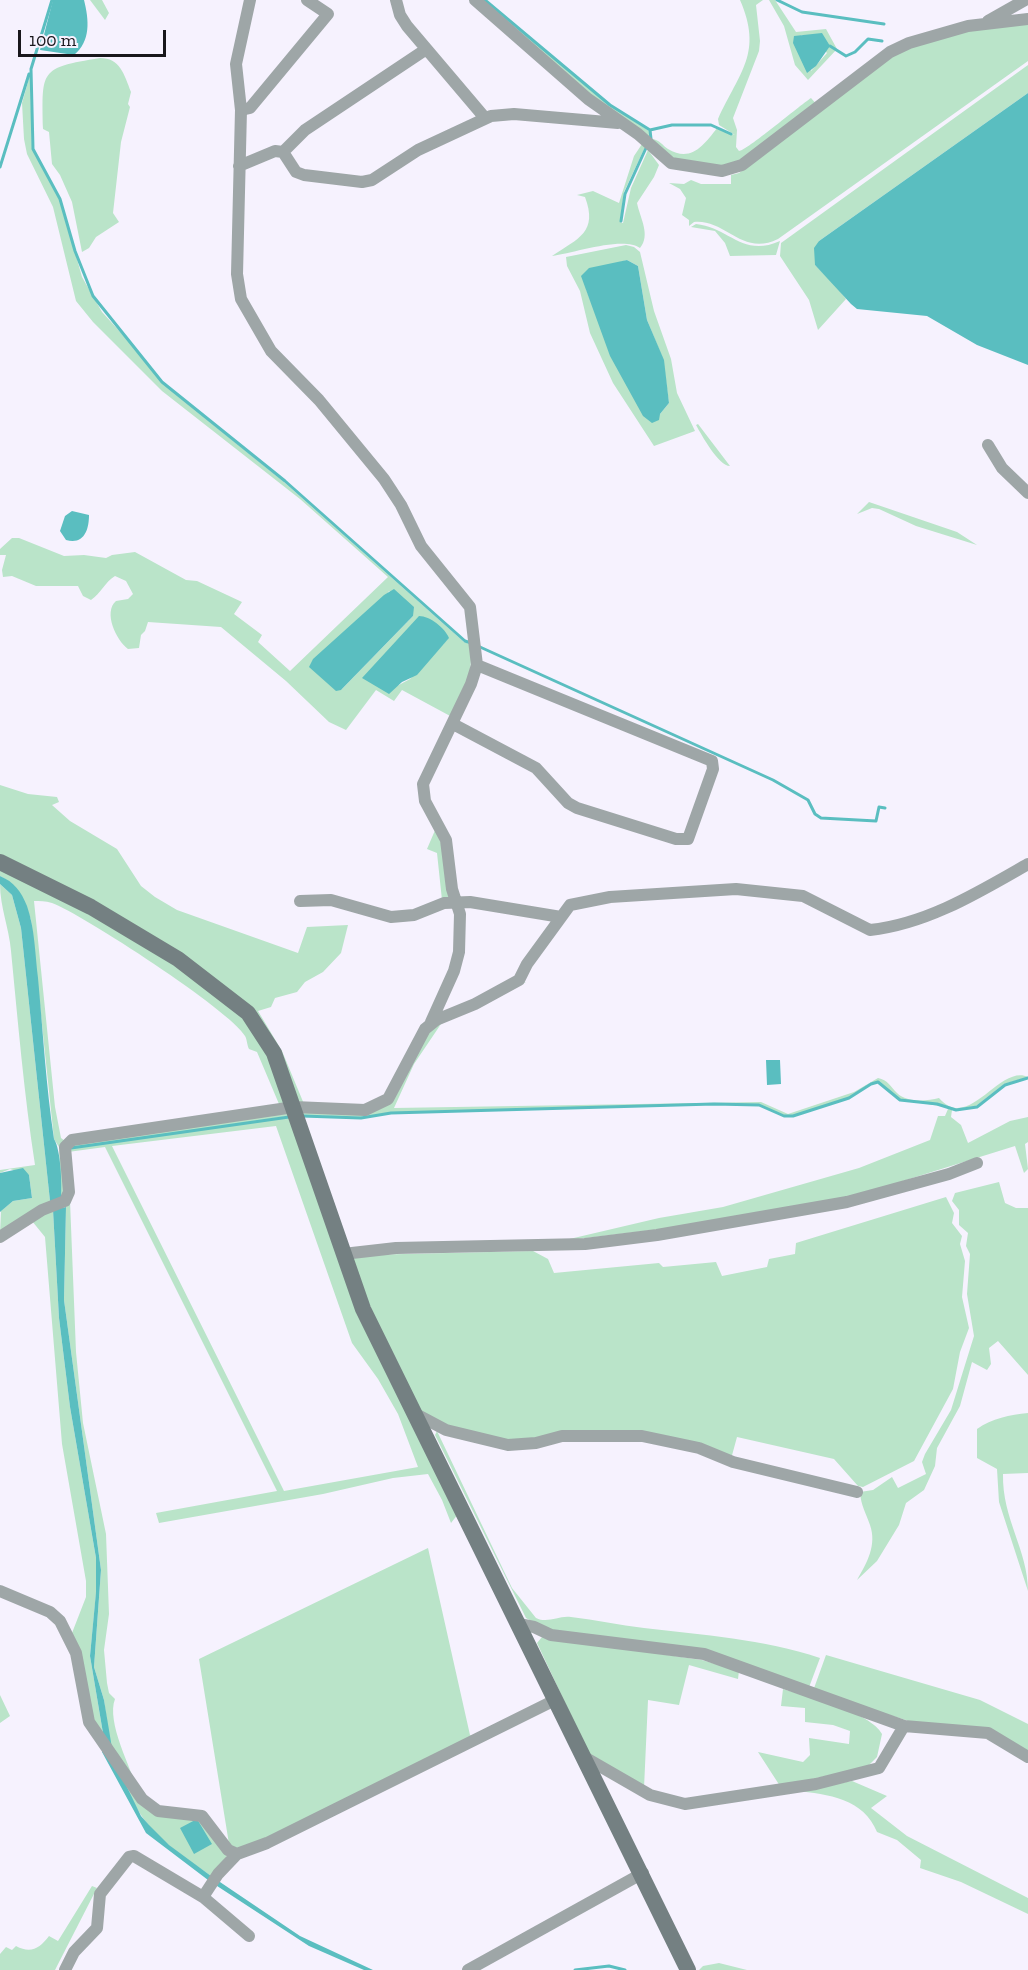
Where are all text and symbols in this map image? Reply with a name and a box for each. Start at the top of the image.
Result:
scale bar [21,18,170,56]
text: 100 m [29,29,76,51]

